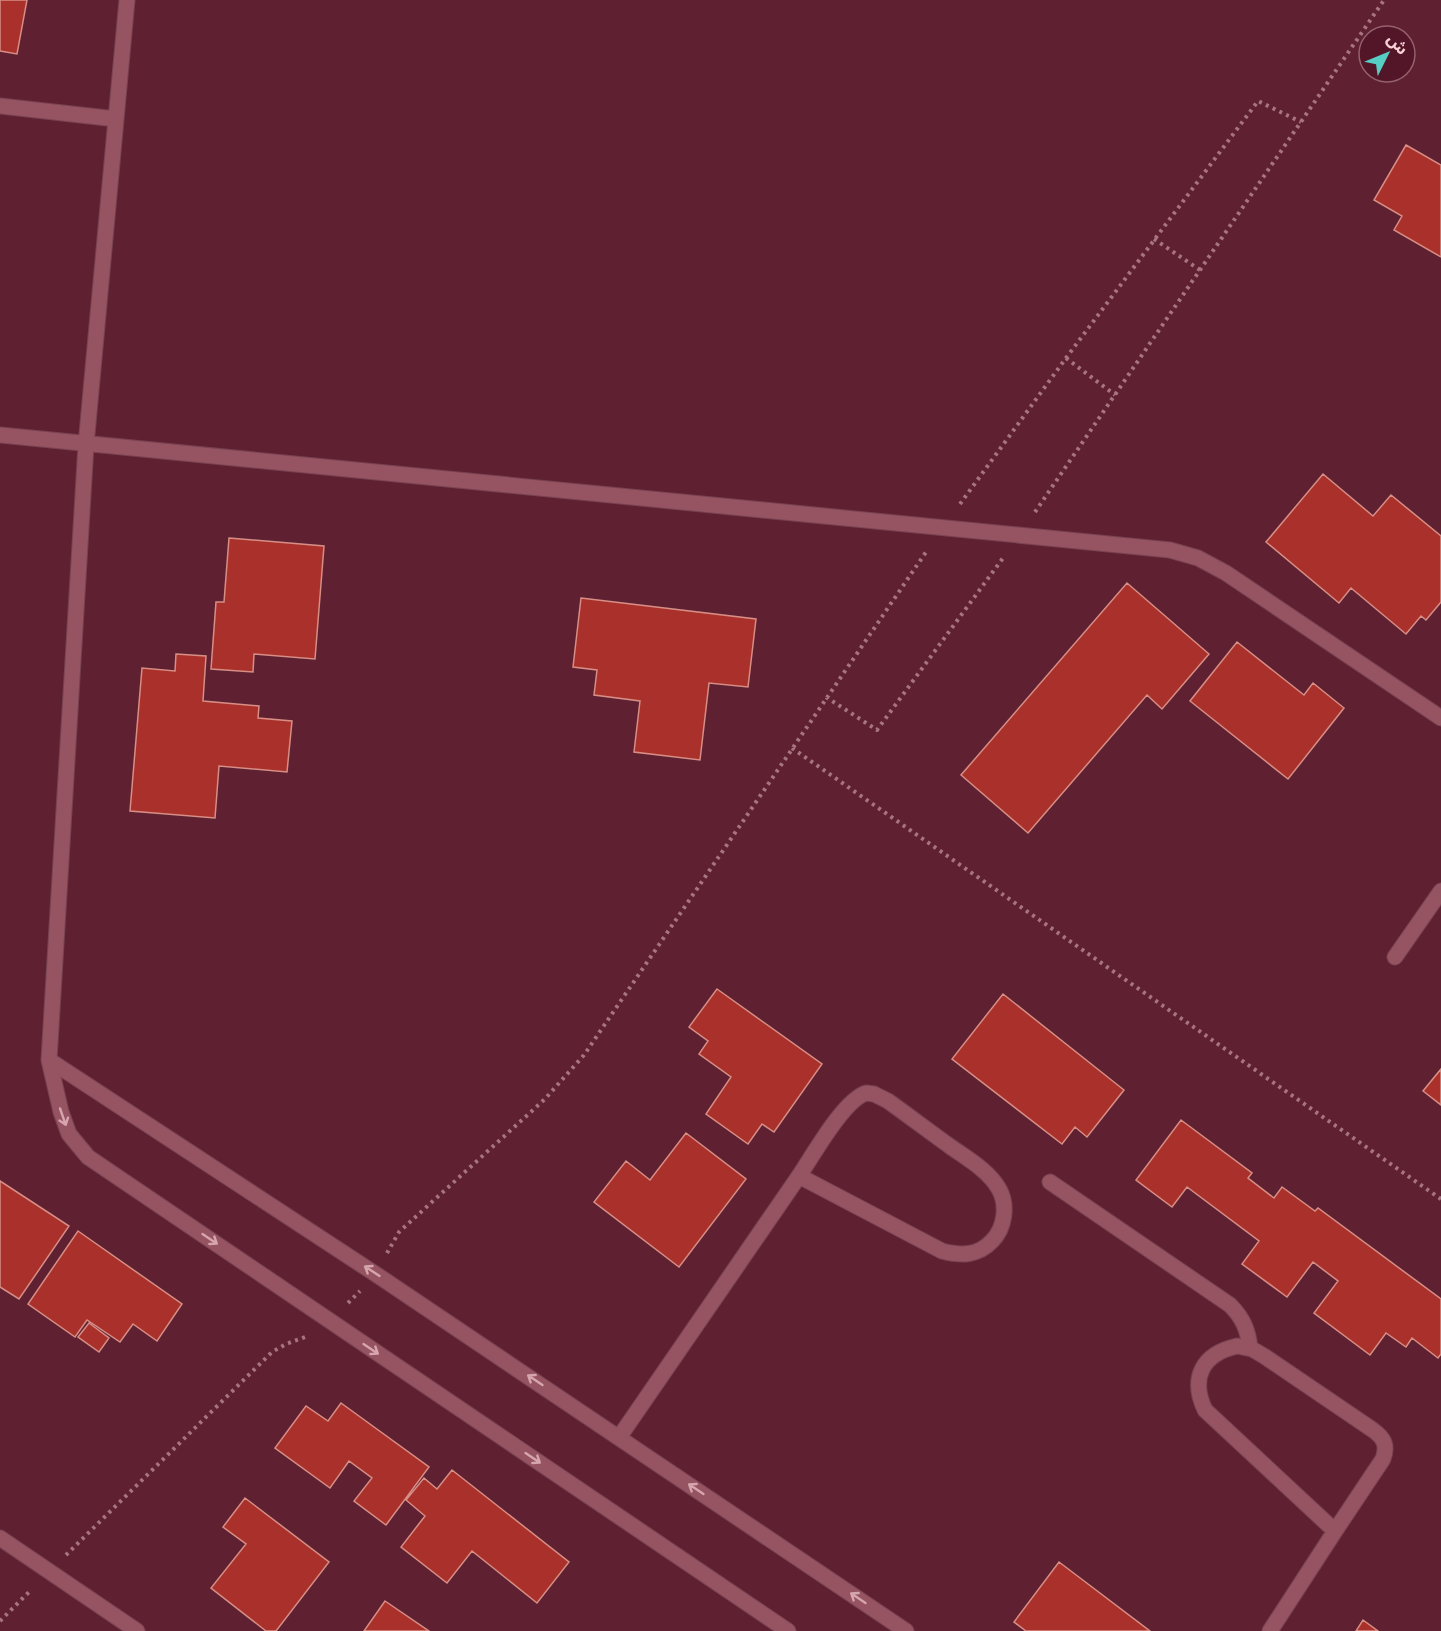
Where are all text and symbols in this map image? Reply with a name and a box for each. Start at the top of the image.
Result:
north arrow [1357,24,1417,84]
text: ش [1383,29,1413,59]
one-way arrow [58,1107,69,1126]
one-way arrow [201,1233,217,1245]
one-way arrow [364,1265,381,1278]
one-way arrow [362,1343,379,1355]
one-way arrow [527,1374,543,1386]
one-way arrow [524,1452,540,1464]
one-way arrow [689,1483,705,1495]
one-way arrow [850,1592,866,1604]

